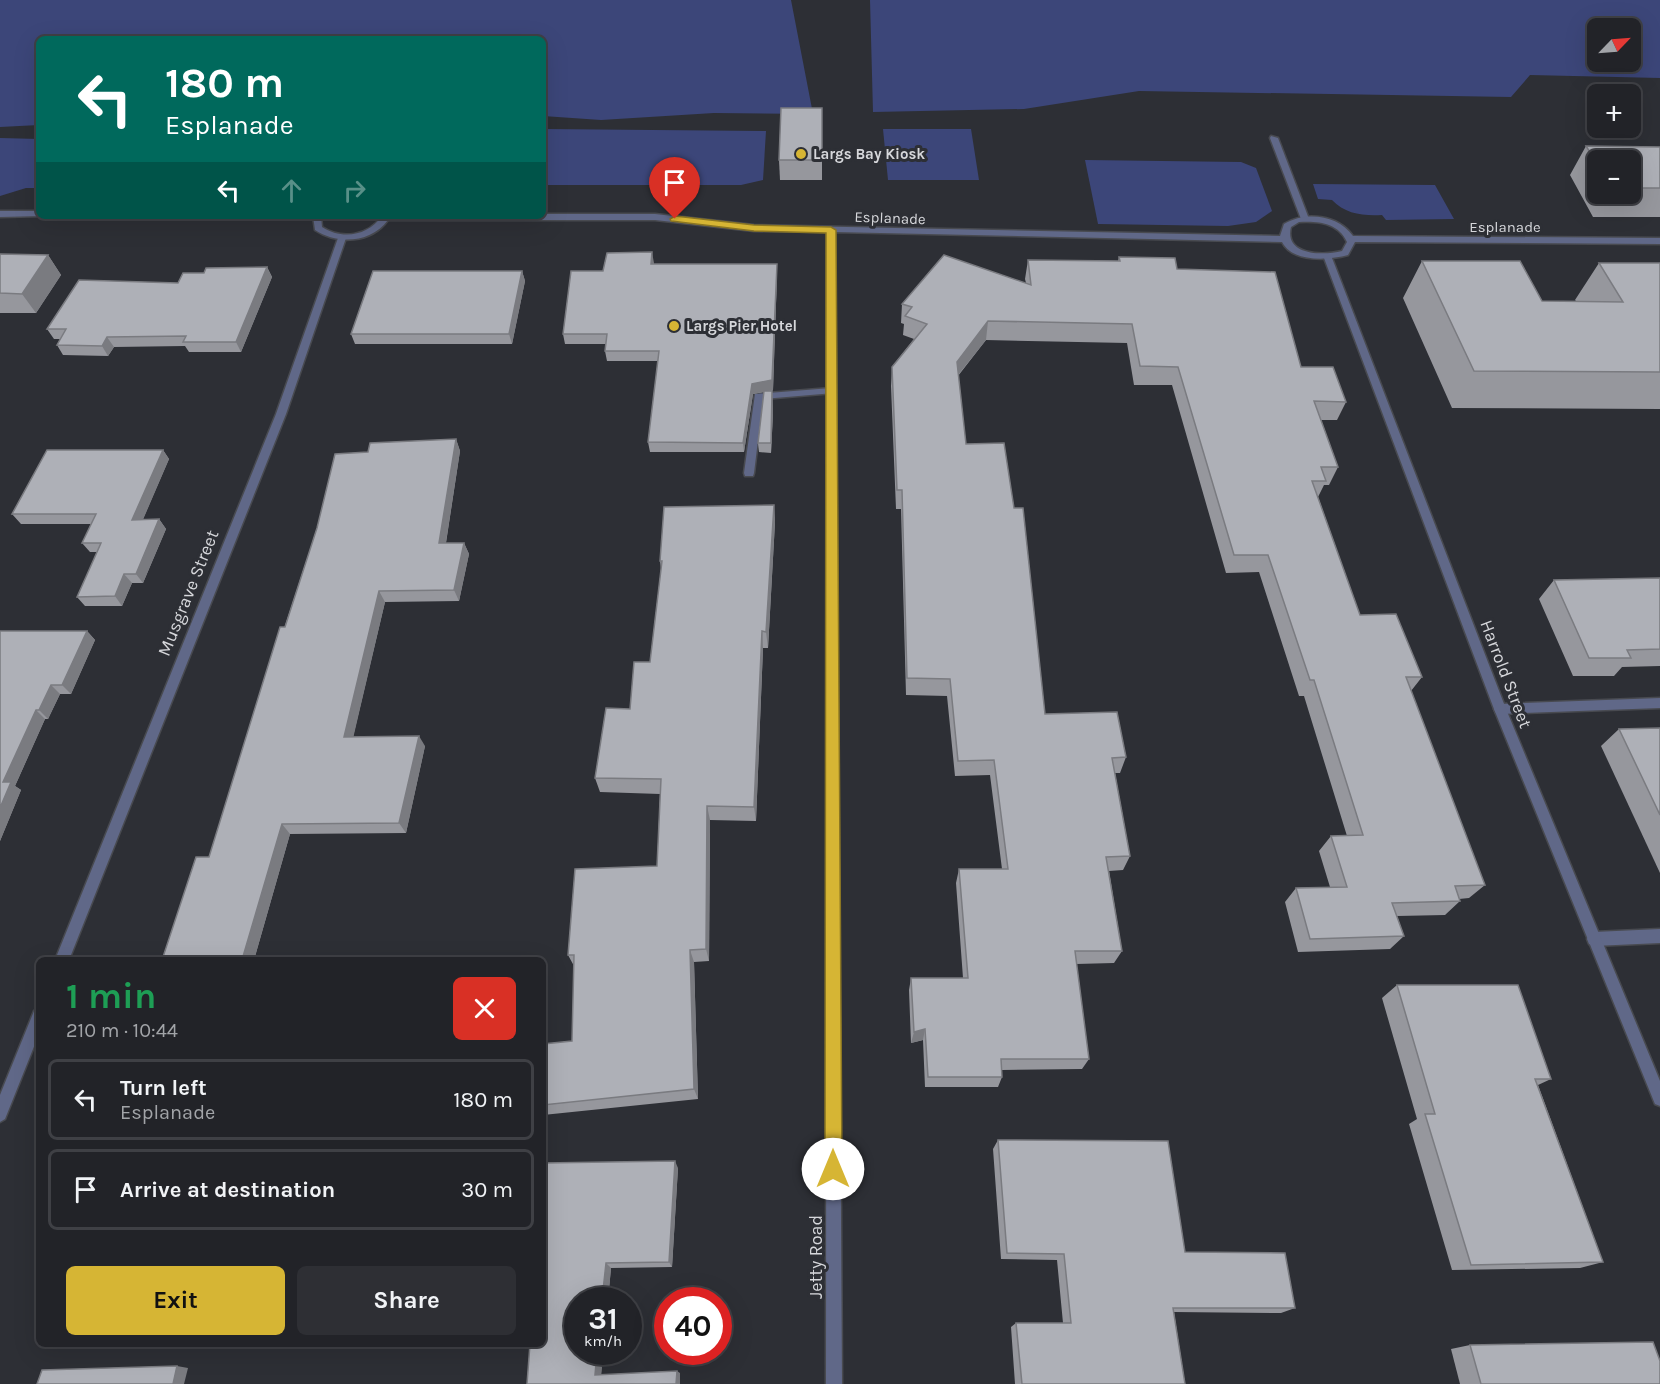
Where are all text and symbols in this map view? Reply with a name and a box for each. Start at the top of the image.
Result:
north arrow [1587,18,1641,72]
map controls [1587,18,1641,204]
text: 180 m [165,58,284,108]
icon: left [66,60,144,138]
button: + [1587,84,1641,138]
text: Esplanade [165,109,294,141]
place label: Largs Bay Kiosk [813,145,925,163]
marker: Largs Bay Kiosk [794,147,808,161]
button: − [1587,150,1641,204]
pin [649,157,700,219]
icon: arrive [658,166,691,199]
icon: left [212,174,245,207]
icon: ahead [275,174,308,207]
icon: right [338,174,371,207]
street label: Esplanade [854,208,926,228]
street label: Esplanade [1469,218,1541,236]
place label: Largs Pier Hotel [686,317,797,335]
marker: Largs Pier Hotel [667,319,681,333]
street label: Musgrave Street [153,526,223,659]
street label: Harrold Street [1475,617,1537,731]
text: 1 min [66,975,156,1017]
button: close [453,977,516,1040]
text: 210 m · 10:44 [66,1019,178,1042]
text: Turn left [120,1075,207,1101]
icon: left [69,1083,102,1116]
text: 180 m [453,1087,513,1113]
text: Esplanade [120,1101,215,1124]
position arrow [801,1137,865,1201]
icon: arrive [69,1173,102,1206]
text: Arrive at destination [120,1177,335,1203]
text: 30 m [461,1177,513,1203]
street label: Jetty Road [805,1215,827,1299]
button: Exit [66,1266,285,1335]
button: Share [297,1266,516,1335]
speed limit sign: 40 [654,1287,732,1365]
text: 31 [588,1301,618,1337]
text: km/h [584,1332,622,1350]

